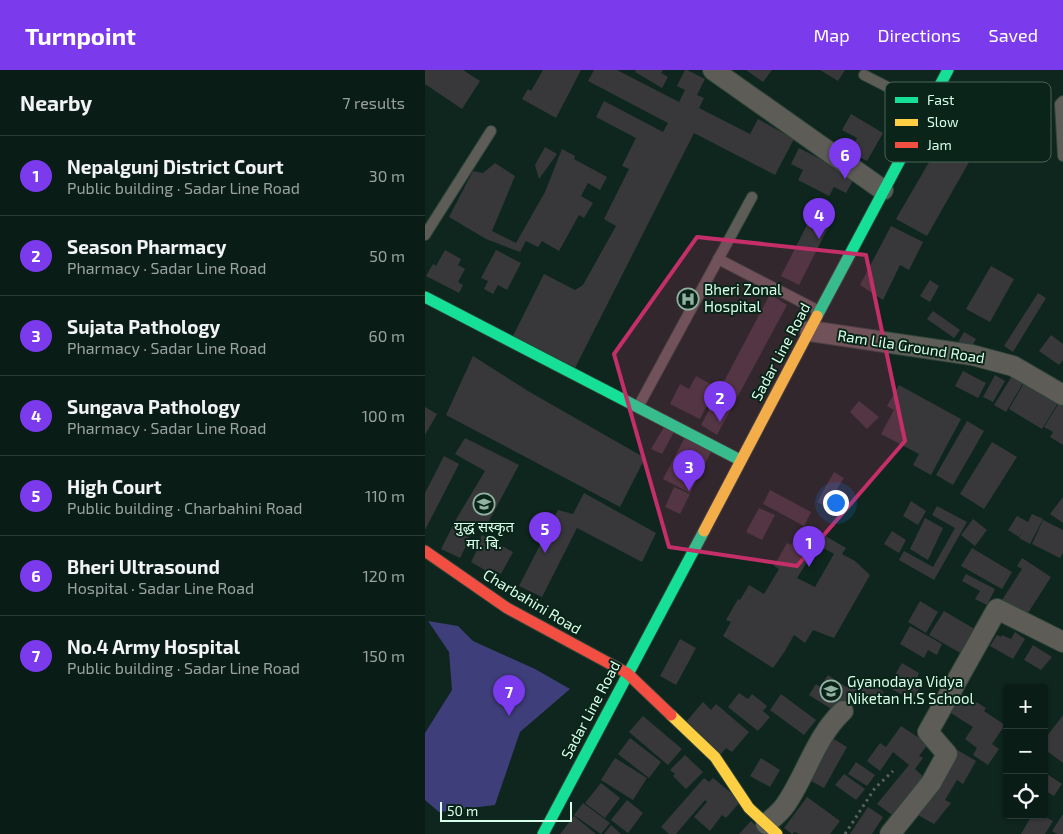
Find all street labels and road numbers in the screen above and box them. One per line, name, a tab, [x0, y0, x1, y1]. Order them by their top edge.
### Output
street label: Sadar Line Road	[747, 299, 814, 404]
street label: Ram Lila Ground Road	[836, 325, 986, 367]
street label: Charbahini Road	[480, 565, 585, 637]
street label: Sadar Line Road	[557, 657, 624, 762]

